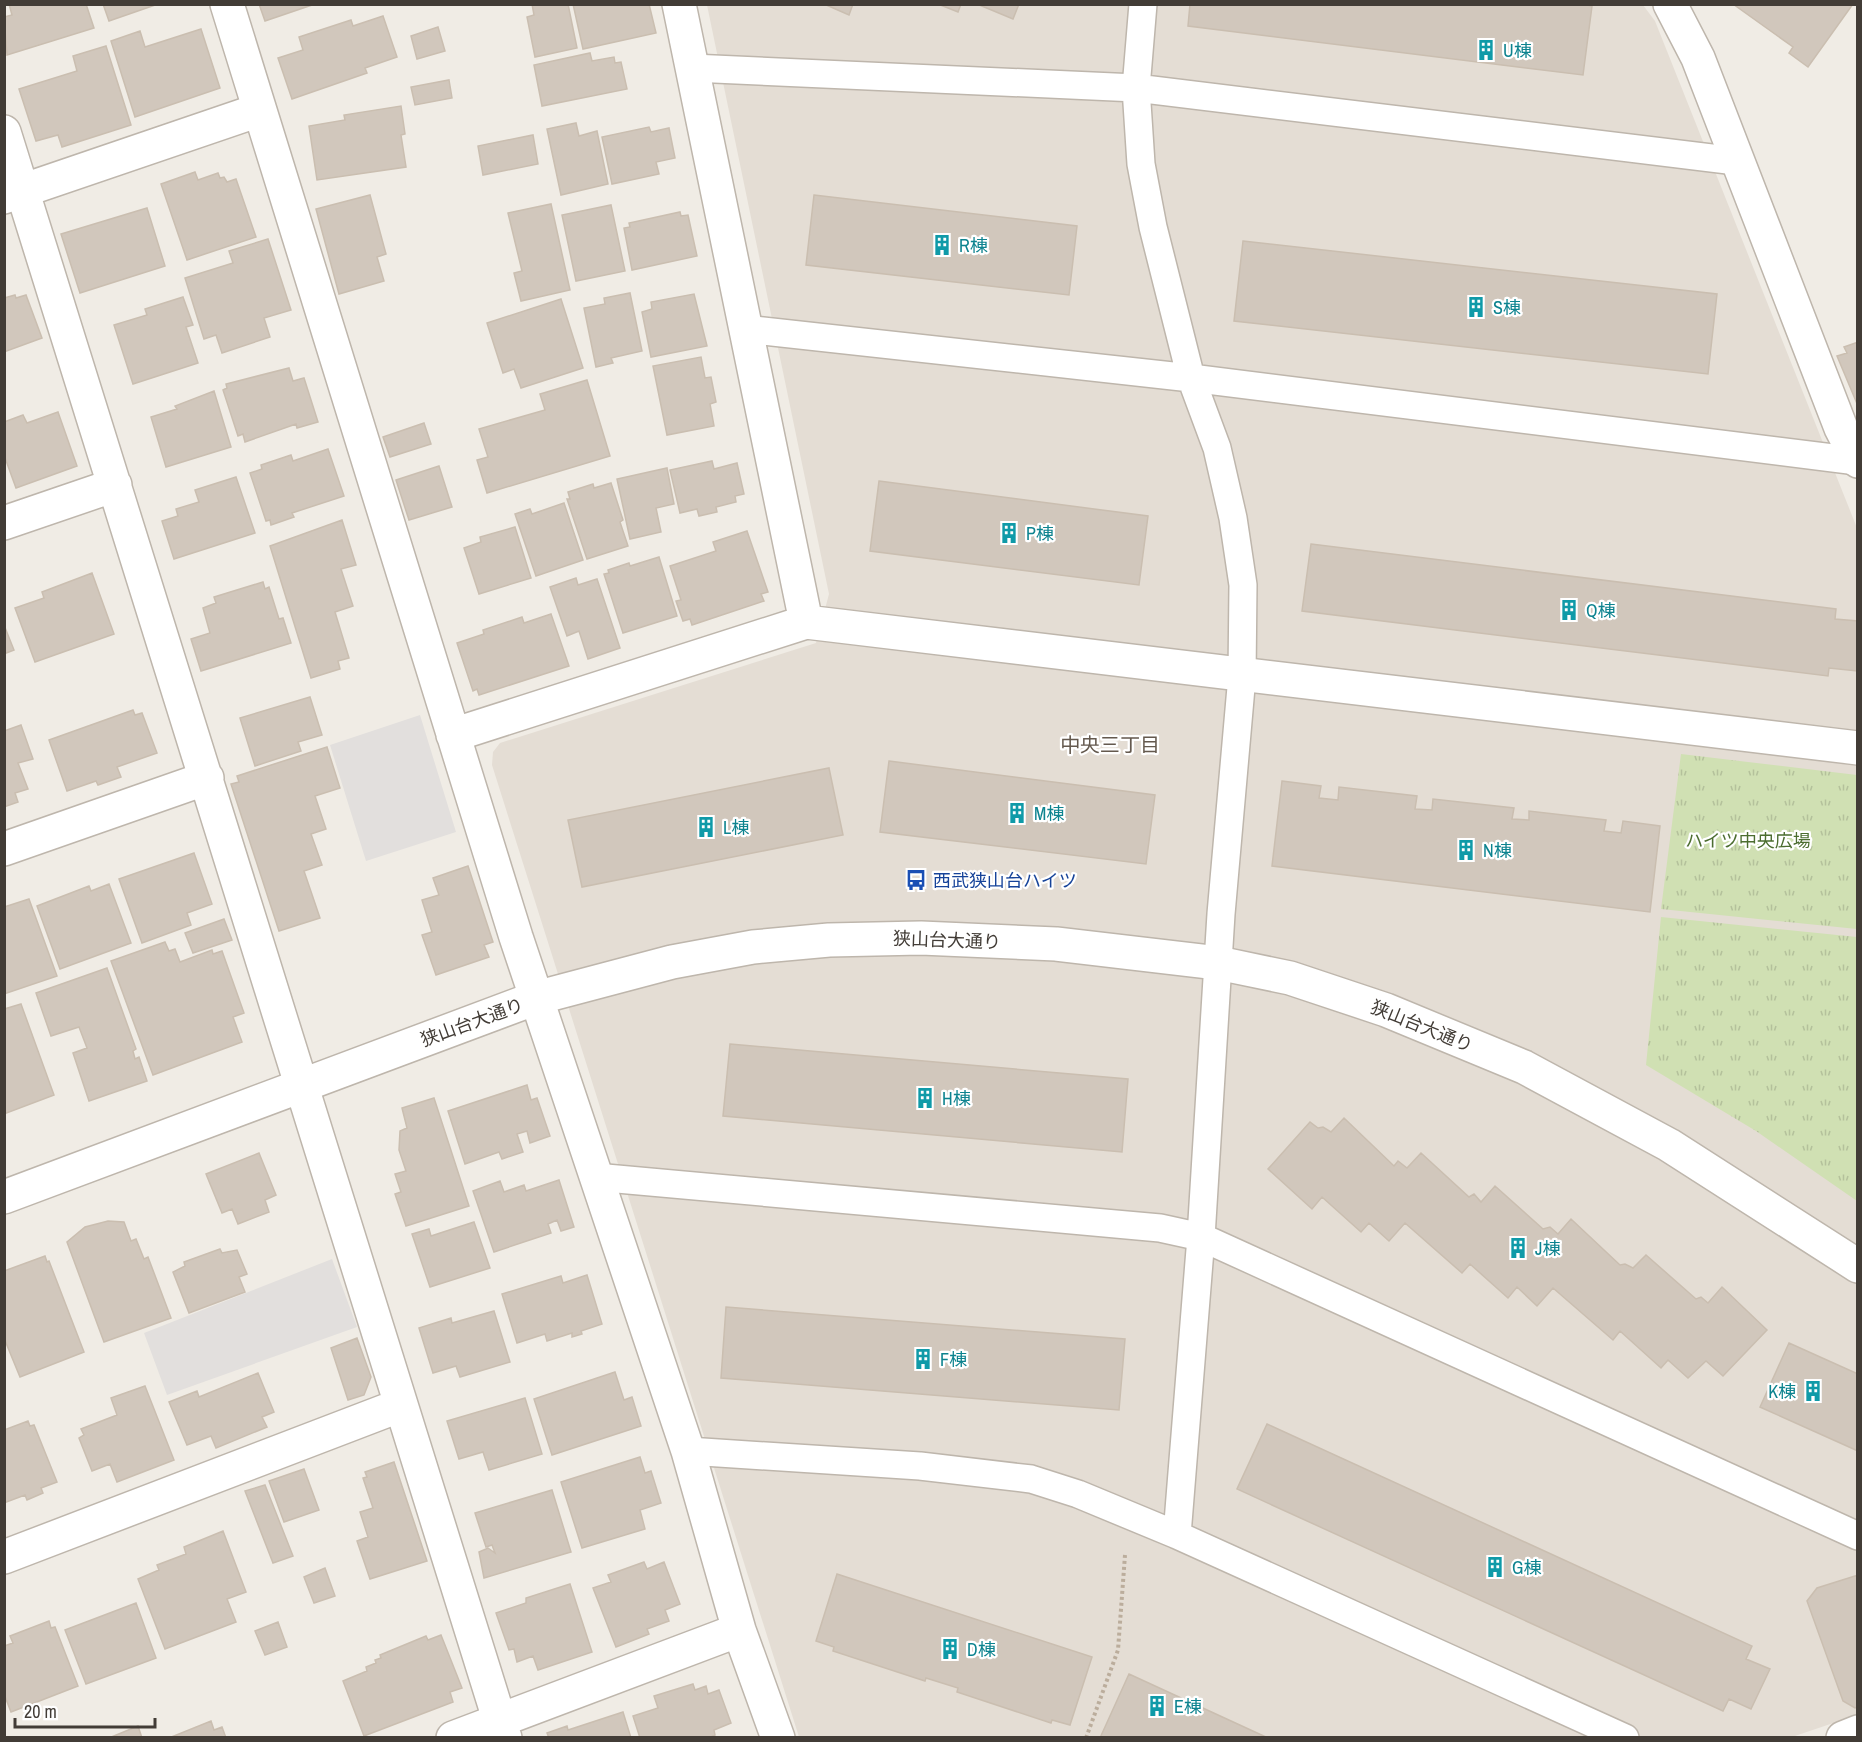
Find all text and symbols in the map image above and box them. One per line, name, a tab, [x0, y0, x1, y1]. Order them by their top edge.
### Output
building icon: U棟	[1474, 38, 1498, 62]
place label: U棟	[1503, 38, 1532, 63]
building icon: R棟	[930, 233, 954, 257]
place label: R棟	[959, 233, 988, 258]
building icon: S棟	[1464, 295, 1488, 319]
place label: S棟	[1493, 295, 1521, 320]
building icon: P棟	[997, 521, 1021, 545]
place label: P棟	[1026, 521, 1054, 546]
building icon: Q棟	[1557, 598, 1581, 622]
place label: Q棟	[1586, 598, 1615, 623]
district label: 中央三丁目	[1060, 731, 1160, 758]
building icon: M棟	[1005, 801, 1029, 825]
place label: M棟	[1034, 801, 1064, 826]
building icon: L棟	[694, 815, 718, 839]
place label: L棟	[723, 815, 749, 840]
park label: ハイツ中央広場	[1685, 828, 1811, 853]
building icon: N棟	[1454, 838, 1478, 862]
place label: N棟	[1483, 838, 1512, 863]
bus stop icon: 西武狭山台ハイツ	[904, 868, 928, 892]
place label: 西武狭山台ハイツ	[933, 868, 1077, 893]
street label: 狭山台大通り	[893, 926, 1001, 954]
street label: 狭山台大通り	[417, 992, 527, 1052]
street label: 狭山台大通り	[1367, 994, 1477, 1058]
building icon: H棟	[913, 1086, 937, 1110]
place label: H棟	[942, 1086, 971, 1111]
building icon: J棟	[1506, 1236, 1530, 1260]
place label: J棟	[1535, 1236, 1560, 1261]
building icon: F棟	[911, 1347, 935, 1371]
place label: F棟	[940, 1347, 967, 1372]
place label: K棟	[1768, 1379, 1796, 1404]
building icon: K棟	[1801, 1379, 1825, 1403]
building icon: G棟	[1483, 1555, 1507, 1579]
place label: G棟	[1512, 1555, 1541, 1580]
building icon: D棟	[938, 1637, 962, 1661]
place label: D棟	[967, 1637, 996, 1662]
scale bar	[15, 1691, 154, 1729]
building icon: E棟	[1145, 1694, 1169, 1718]
place label: E棟	[1174, 1694, 1202, 1719]
text: 20 m	[24, 1699, 57, 1724]

